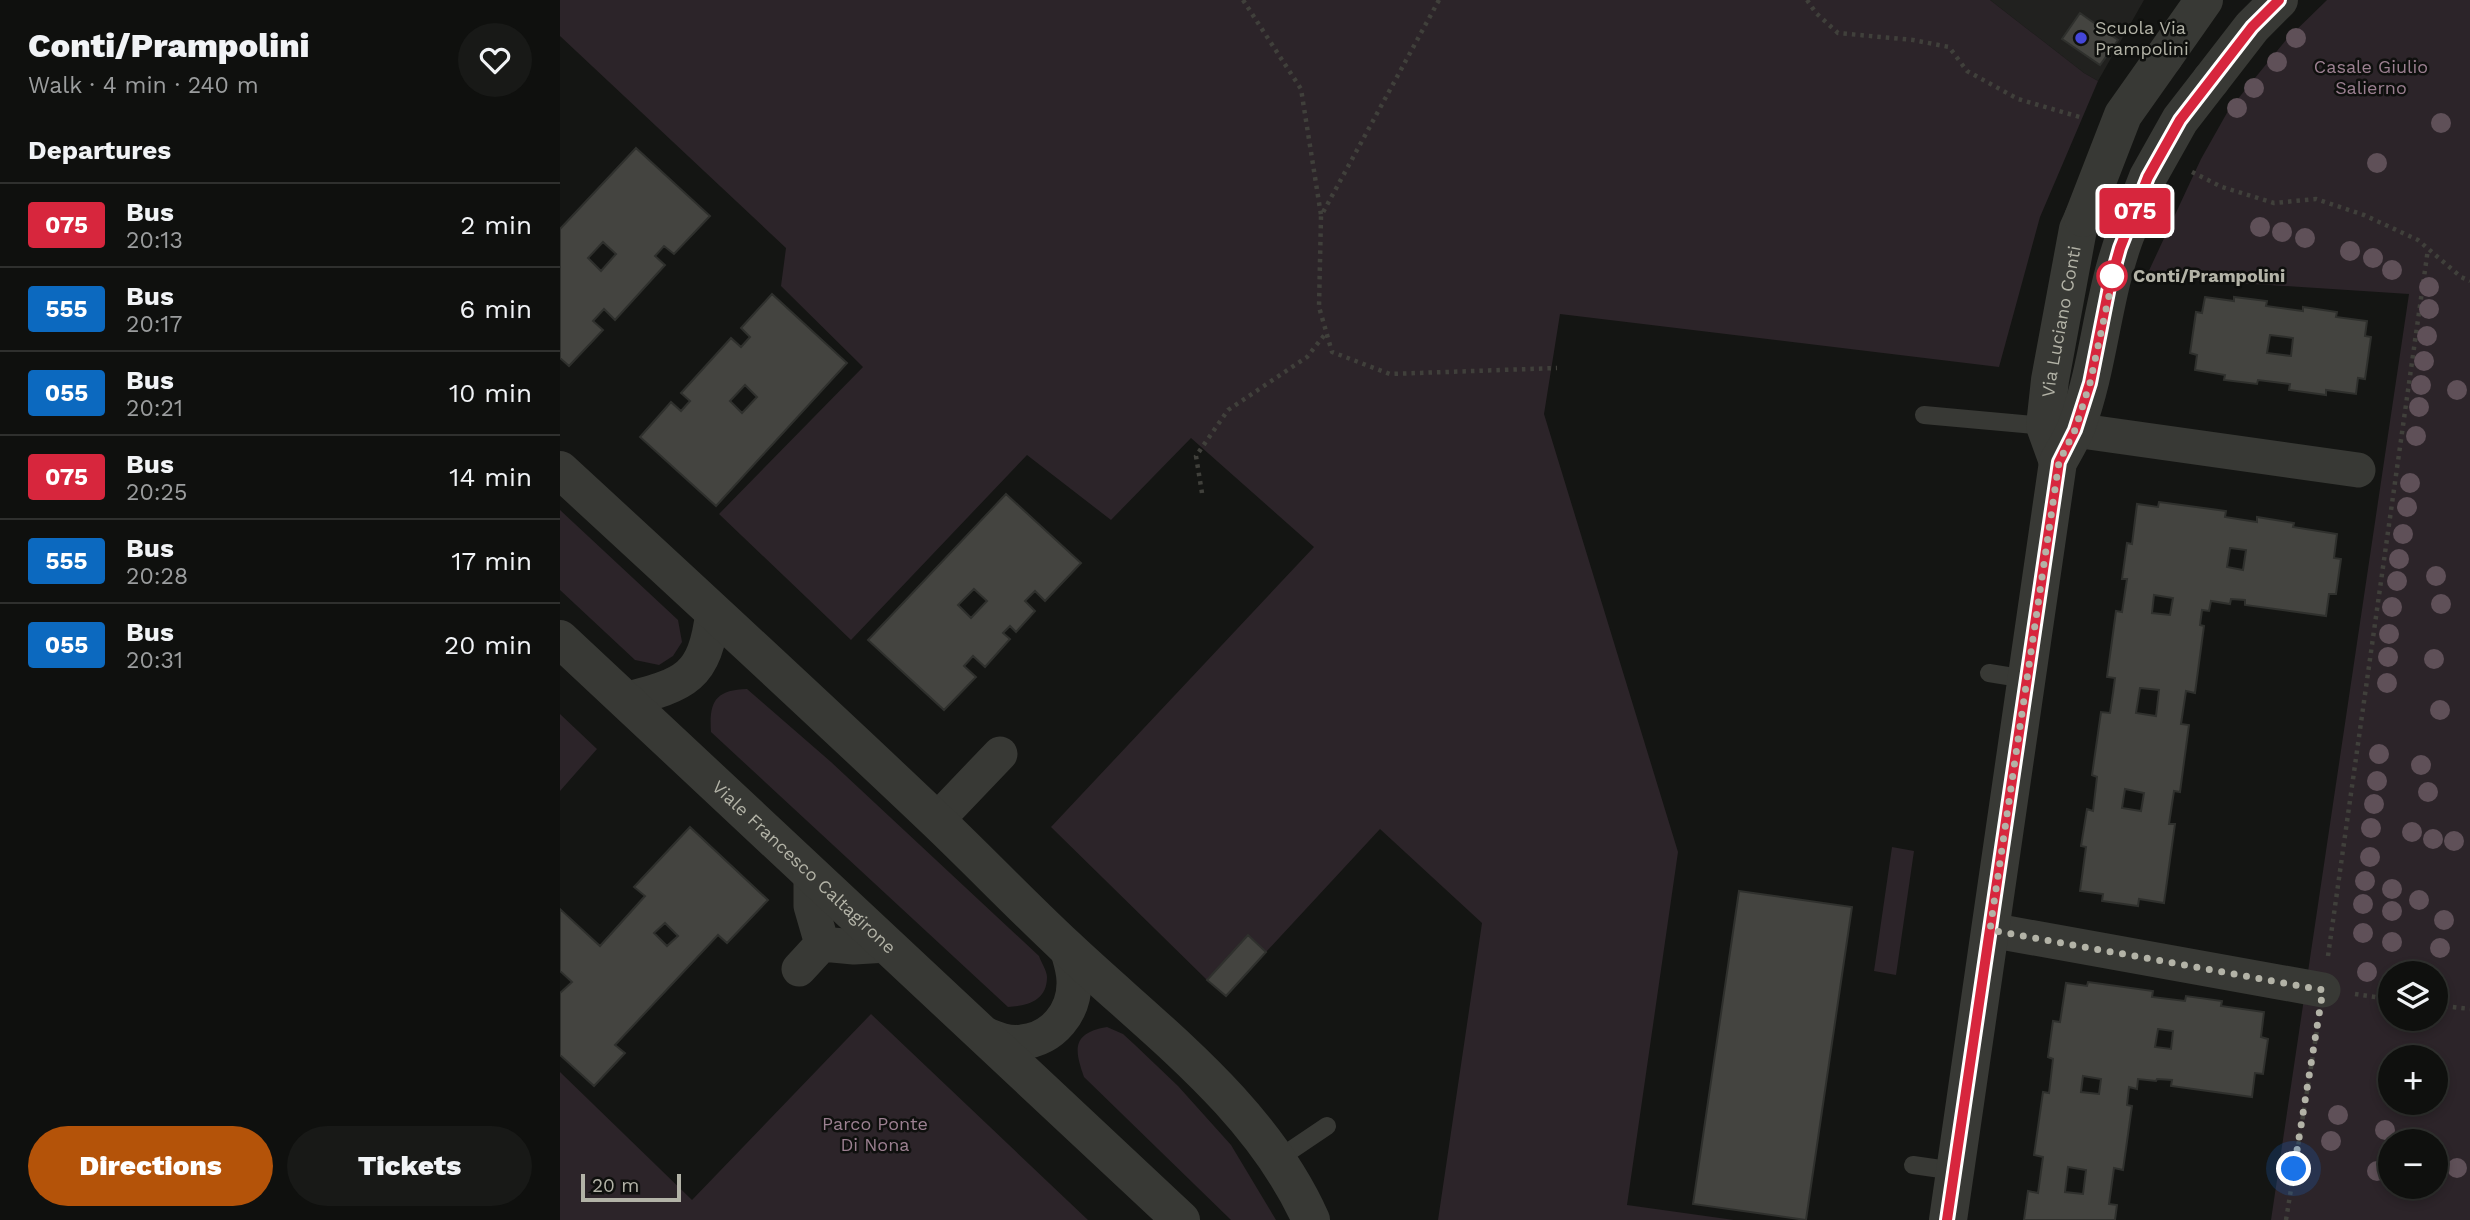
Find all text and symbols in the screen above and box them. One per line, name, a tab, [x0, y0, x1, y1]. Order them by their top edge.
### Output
place label: Scuola Via Prampolini	[2095, 17, 2189, 59]
button: heart	[458, 23, 532, 97]
text: Conti/Prampolini	[28, 26, 310, 65]
marker: Scuola Via Prampolini	[2073, 30, 2089, 46]
park label: Casale Giulio Salierno	[2314, 56, 2428, 98]
text: Walk · 4 min · 240 m	[28, 72, 259, 99]
text: Departures	[28, 135, 171, 165]
line badge: 075	[2095, 188, 2175, 234]
text: Bus	[126, 197, 174, 227]
text: 075	[2113, 197, 2157, 225]
text: 2 min	[460, 210, 532, 240]
text: 075	[45, 211, 88, 239]
text: 20:13	[126, 227, 183, 254]
street label: Via Luciano Conti	[2037, 244, 2085, 398]
marker: Conti/Prampolini	[2097, 261, 2127, 291]
place label: Conti/Prampolini	[2133, 265, 2285, 286]
text: Bus	[126, 281, 174, 311]
text: 6 min	[460, 294, 532, 324]
text: 555	[46, 295, 87, 323]
text: 20:17	[126, 311, 182, 338]
text: Bus	[126, 365, 174, 395]
text: 10 min	[449, 378, 532, 408]
text: 055	[45, 379, 88, 407]
text: 20:21	[126, 395, 183, 422]
text: Bus	[126, 449, 174, 479]
text: 14 min	[449, 462, 532, 492]
text: 075	[45, 463, 88, 491]
text: 20:25	[126, 479, 187, 506]
text: Bus	[126, 533, 174, 563]
text: 17 min	[451, 546, 532, 576]
text: 555	[46, 547, 87, 575]
text: 20:28	[126, 563, 188, 590]
text: Bus	[126, 617, 174, 647]
text: 20 min	[444, 630, 532, 660]
text: 055	[45, 631, 88, 659]
text: 20:31	[126, 647, 183, 674]
street label: Viale Francesco Caltagirone	[708, 776, 900, 958]
map controls	[2378, 961, 2448, 1199]
button: layers	[2378, 961, 2448, 1031]
button: +	[2378, 1045, 2448, 1115]
park label: Parco Ponte Di Nona	[822, 1113, 928, 1155]
button: Directions	[28, 1126, 273, 1206]
button: Tickets	[287, 1126, 532, 1206]
button: −	[2378, 1129, 2448, 1199]
your location	[2276, 1151, 2311, 1186]
scale bar	[581, 1171, 681, 1203]
text: 20 m	[592, 1174, 639, 1197]

